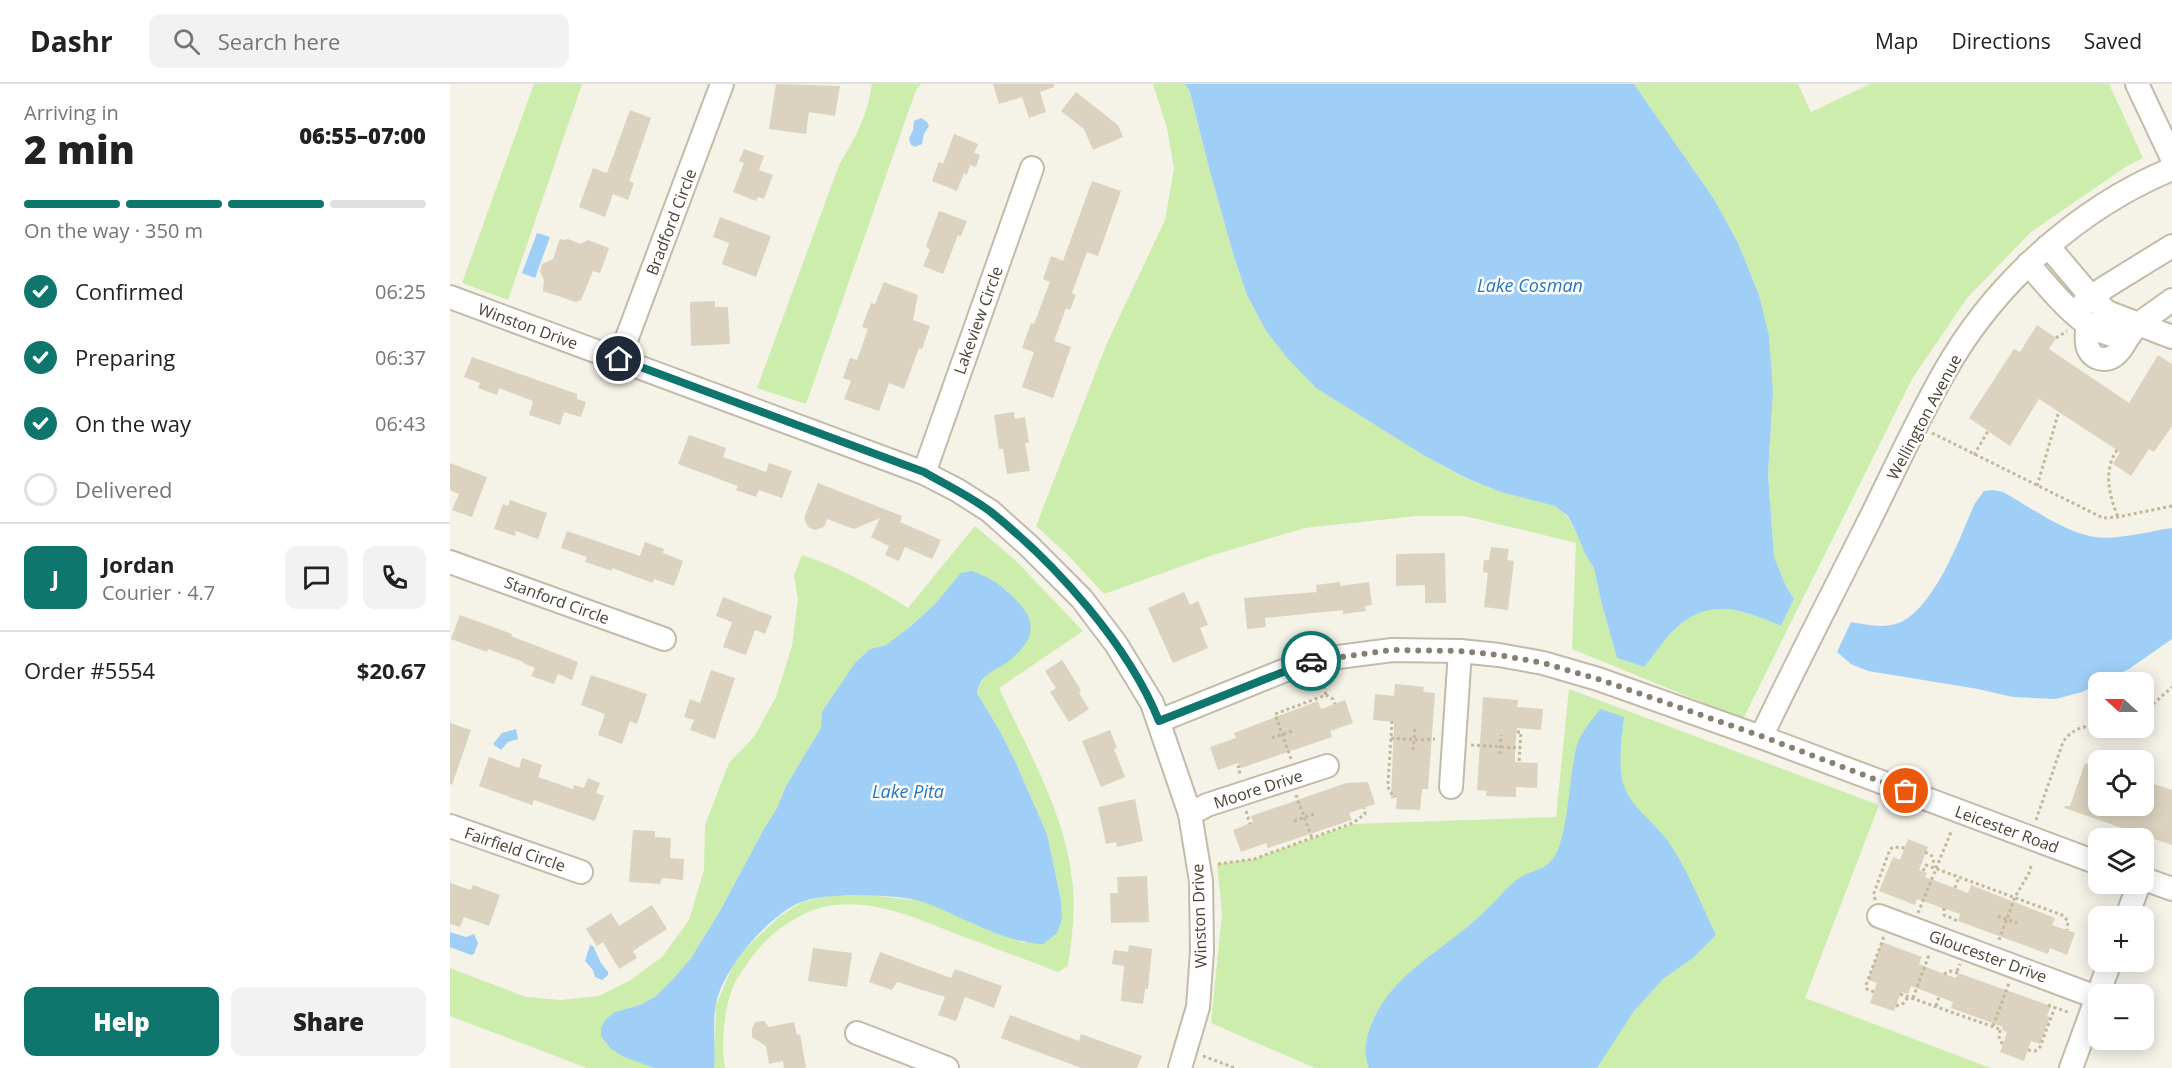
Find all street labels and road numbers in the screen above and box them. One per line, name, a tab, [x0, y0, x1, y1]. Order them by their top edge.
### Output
street label: Bradford Circle	[641, 166, 701, 278]
street label: Lakeview Circle	[948, 263, 1008, 377]
street label: Winston Drive	[475, 298, 581, 354]
street label: Wellington Avenue	[1882, 350, 1966, 484]
street label: Stanford Circle	[502, 571, 612, 629]
street label: Moore Drive	[1211, 764, 1305, 814]
street label: Leicester Road	[1952, 800, 2062, 858]
street label: Fairfield Circle	[462, 821, 568, 877]
street label: Winston Drive	[1186, 863, 1212, 969]
street label: Gloucester Drive	[1926, 924, 2050, 988]

